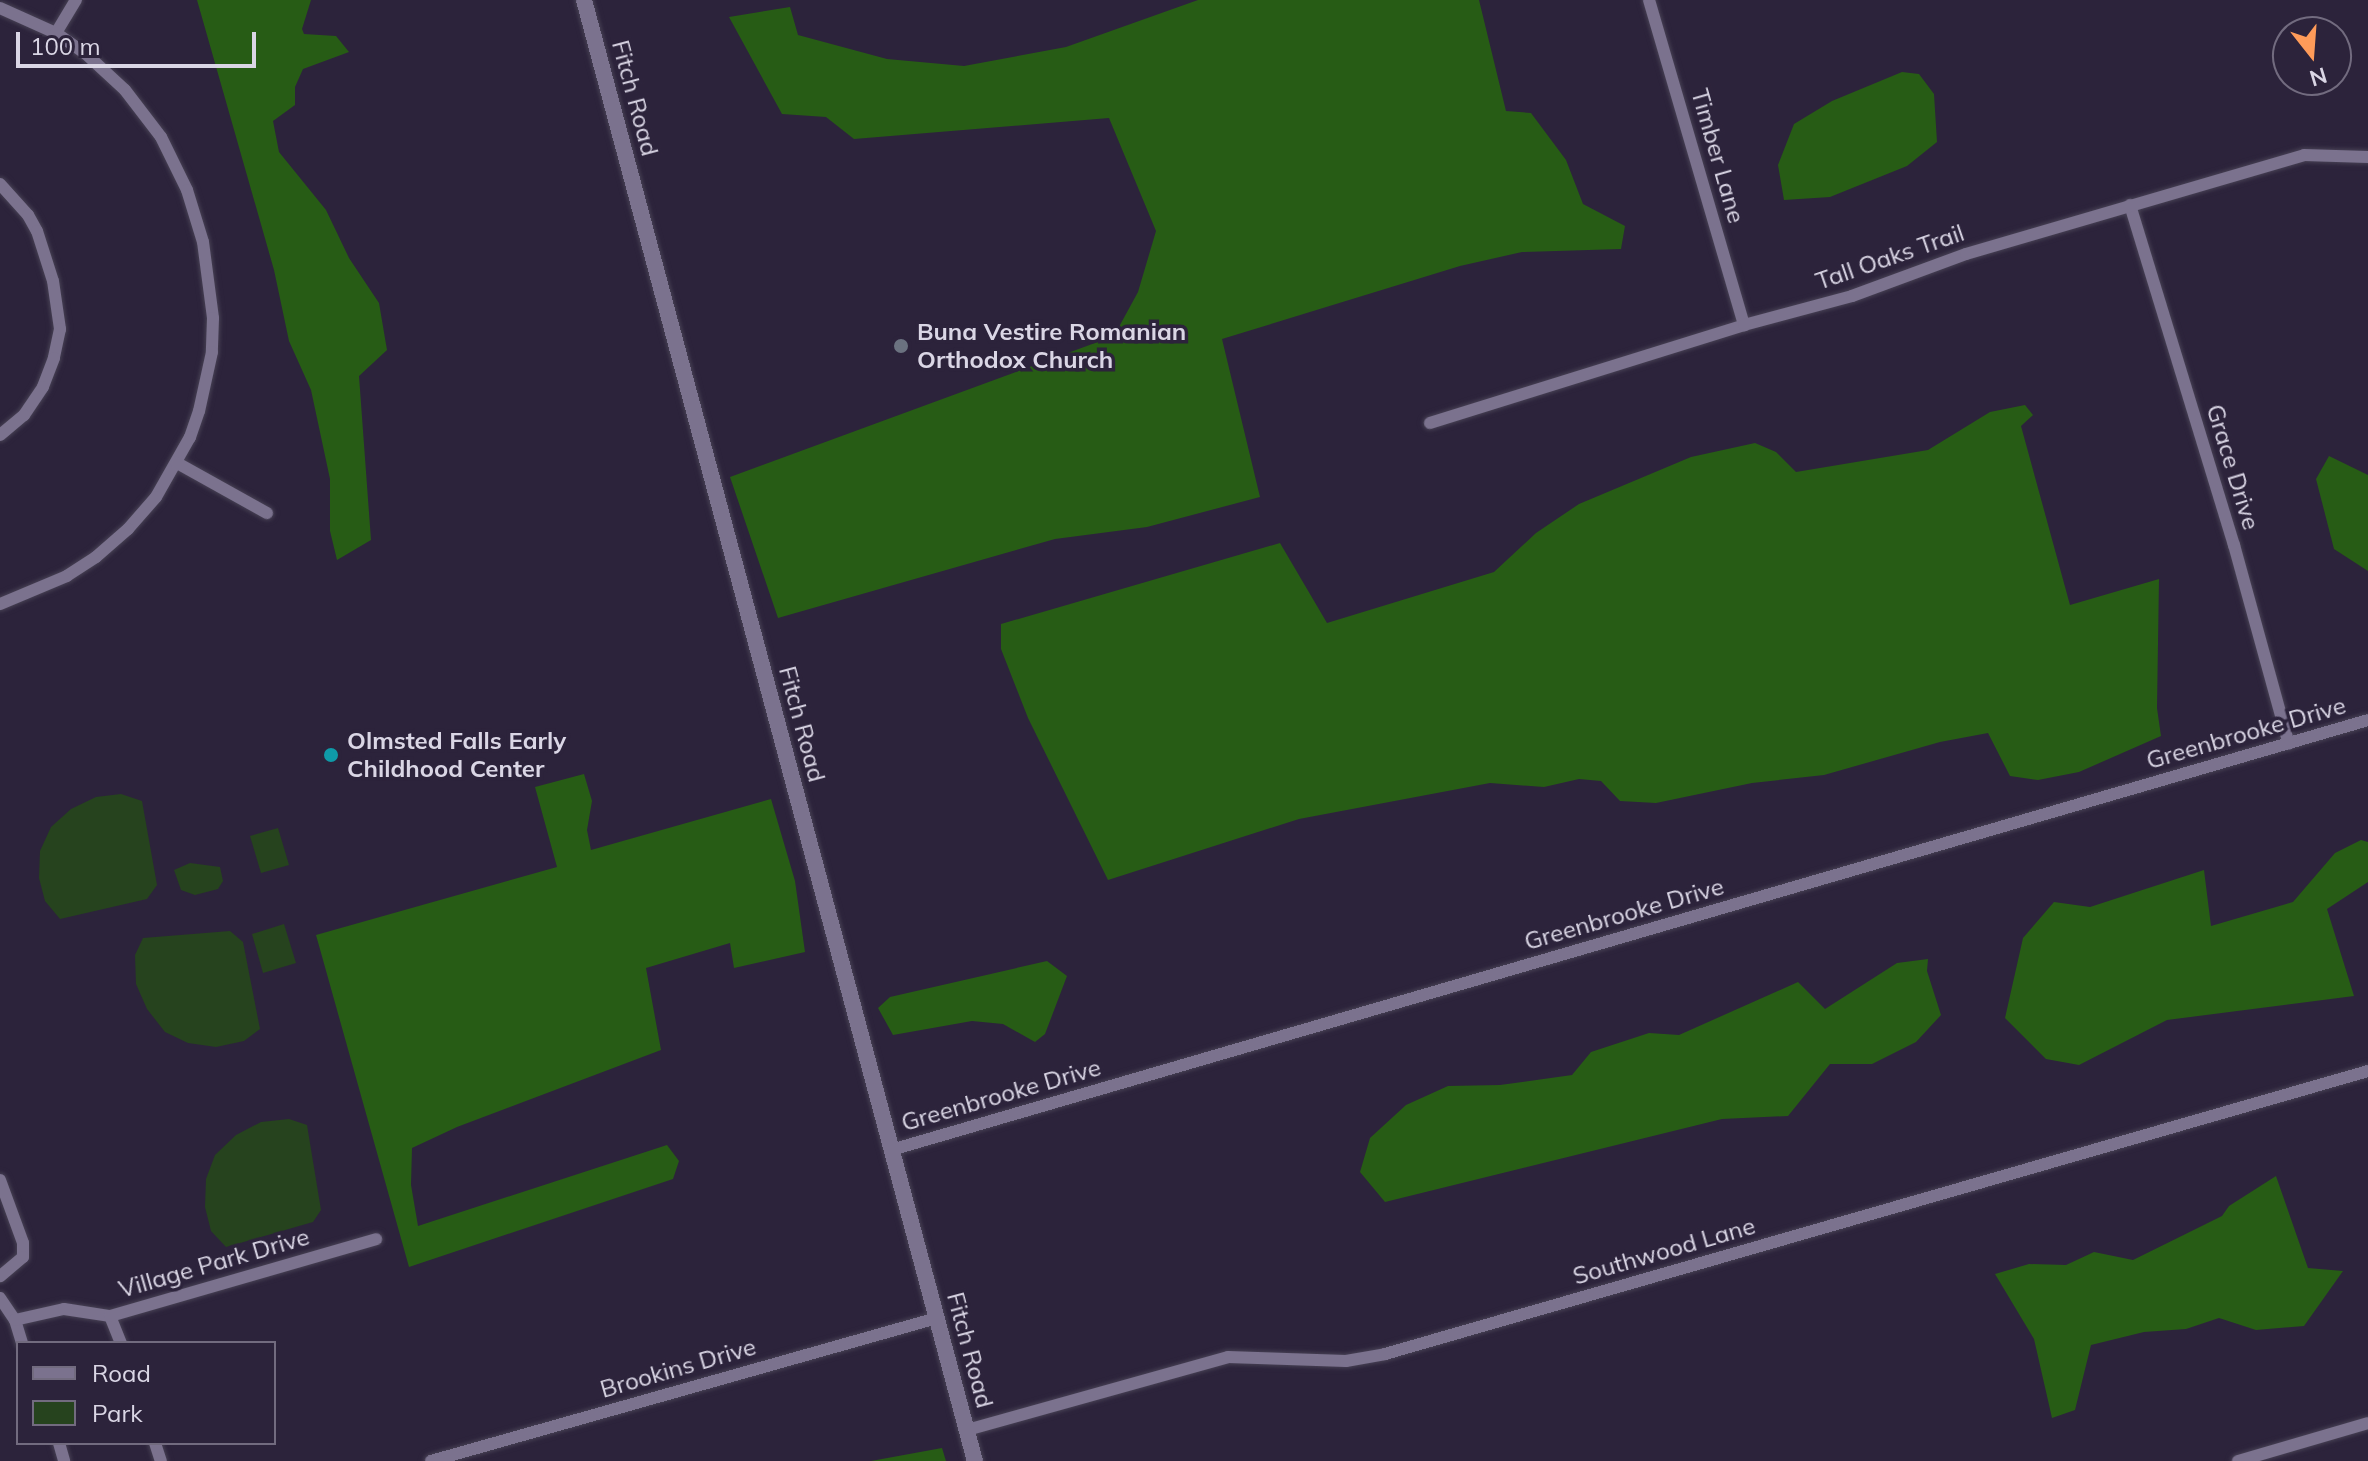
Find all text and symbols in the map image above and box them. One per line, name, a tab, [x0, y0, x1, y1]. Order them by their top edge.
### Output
scale bar	[20, 16, 260, 66]
north arrow	[2272, 16, 2352, 96]
text: 100 m	[30, 31, 101, 61]
street label: Fitch Road	[606, 37, 664, 159]
text: N	[2306, 61, 2330, 93]
street label: Timber Lane	[1685, 86, 1751, 226]
street label: Tall Oaks Trail	[1812, 218, 1968, 296]
place label: Buna Vestire Romanian Orthodox Church	[917, 318, 1186, 374]
marker: Buna Vestire Romanian Orthodox Church	[892, 337, 910, 355]
street label: Grace Drive	[2200, 401, 2266, 533]
street label: Fitch Road	[773, 663, 831, 785]
street label: Greenbrooke Drive	[2143, 691, 2349, 775]
place label: Olmsted Falls Early Childhood Center	[347, 727, 566, 783]
marker: Olmsted Falls Early Childhood Center	[322, 746, 340, 764]
street label: Greenbrooke Drive	[1521, 872, 1727, 956]
street label: Greenbrooke Drive	[898, 1053, 1104, 1137]
street label: Southwood Lane	[1570, 1211, 1758, 1291]
street label: Village Park Drive	[115, 1222, 313, 1304]
street label: Fitch Road	[941, 1289, 999, 1411]
street label: Brookins Drive	[597, 1332, 759, 1404]
legend	[16, 1341, 276, 1445]
text: Road	[92, 1358, 151, 1388]
text: Park	[92, 1398, 143, 1428]

